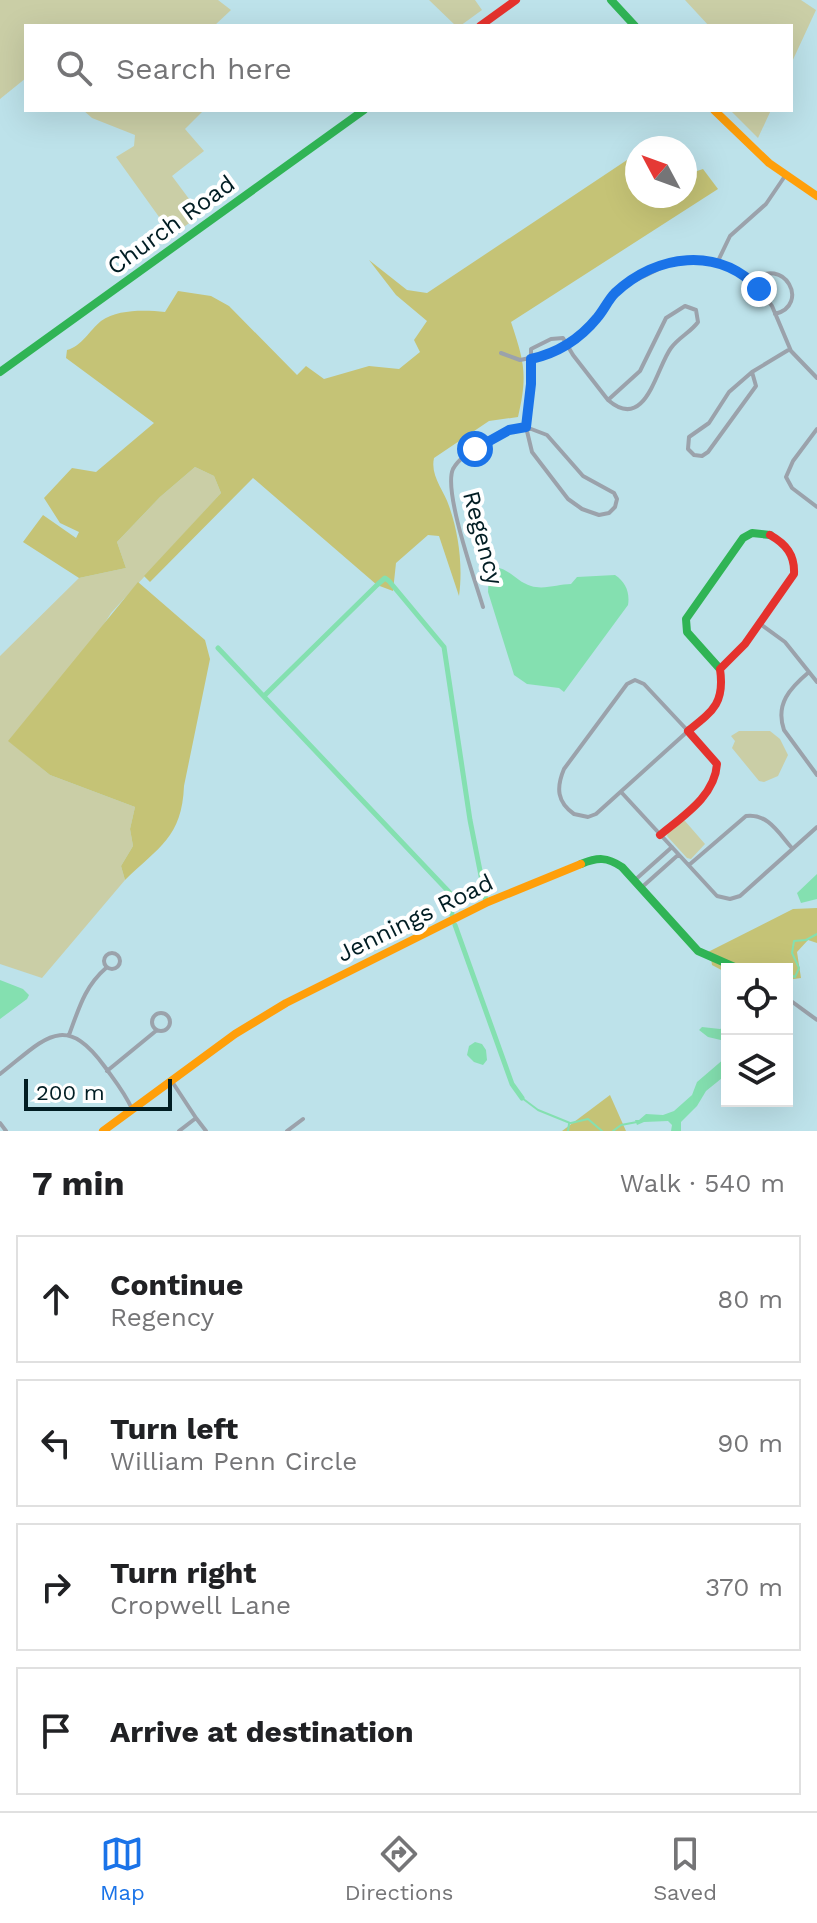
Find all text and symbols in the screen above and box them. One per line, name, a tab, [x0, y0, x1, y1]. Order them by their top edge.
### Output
search box	[24, 24, 793, 112]
icon: search	[52, 46, 96, 90]
text: Search here	[116, 51, 292, 86]
north arrow	[625, 136, 697, 208]
street label: Church Road	[102, 169, 240, 281]
route end	[741, 271, 777, 307]
route start	[457, 431, 493, 467]
street label: Regency	[457, 488, 509, 589]
street label: Jennings Road	[332, 868, 498, 968]
map controls	[721, 963, 793, 1107]
button: locate	[721, 963, 793, 1035]
button: layers	[721, 1035, 793, 1107]
scale bar	[24, 1075, 172, 1111]
text: 200 m	[36, 1080, 105, 1105]
text: 7 min	[32, 1163, 125, 1203]
text: Walk · 540 m	[620, 1168, 785, 1198]
text: Continue	[110, 1267, 243, 1302]
icon: ahead	[34, 1277, 78, 1321]
text: 80 m	[717, 1284, 783, 1314]
text: Regency	[110, 1302, 214, 1332]
text: Turn left	[110, 1411, 238, 1446]
icon: left	[34, 1421, 78, 1465]
text: 90 m	[717, 1428, 783, 1458]
text: William Penn Circle	[110, 1446, 357, 1476]
text: Turn right	[110, 1555, 256, 1590]
icon: right	[34, 1565, 78, 1609]
text: 370 m	[705, 1572, 783, 1602]
text: Cropwell Lane	[110, 1590, 291, 1620]
icon: arrive	[34, 1709, 78, 1753]
text: Arrive at destination	[110, 1714, 414, 1749]
tab: Map	[100, 1832, 145, 1905]
tab: Directions	[345, 1832, 453, 1905]
tab: Saved	[653, 1832, 717, 1905]

